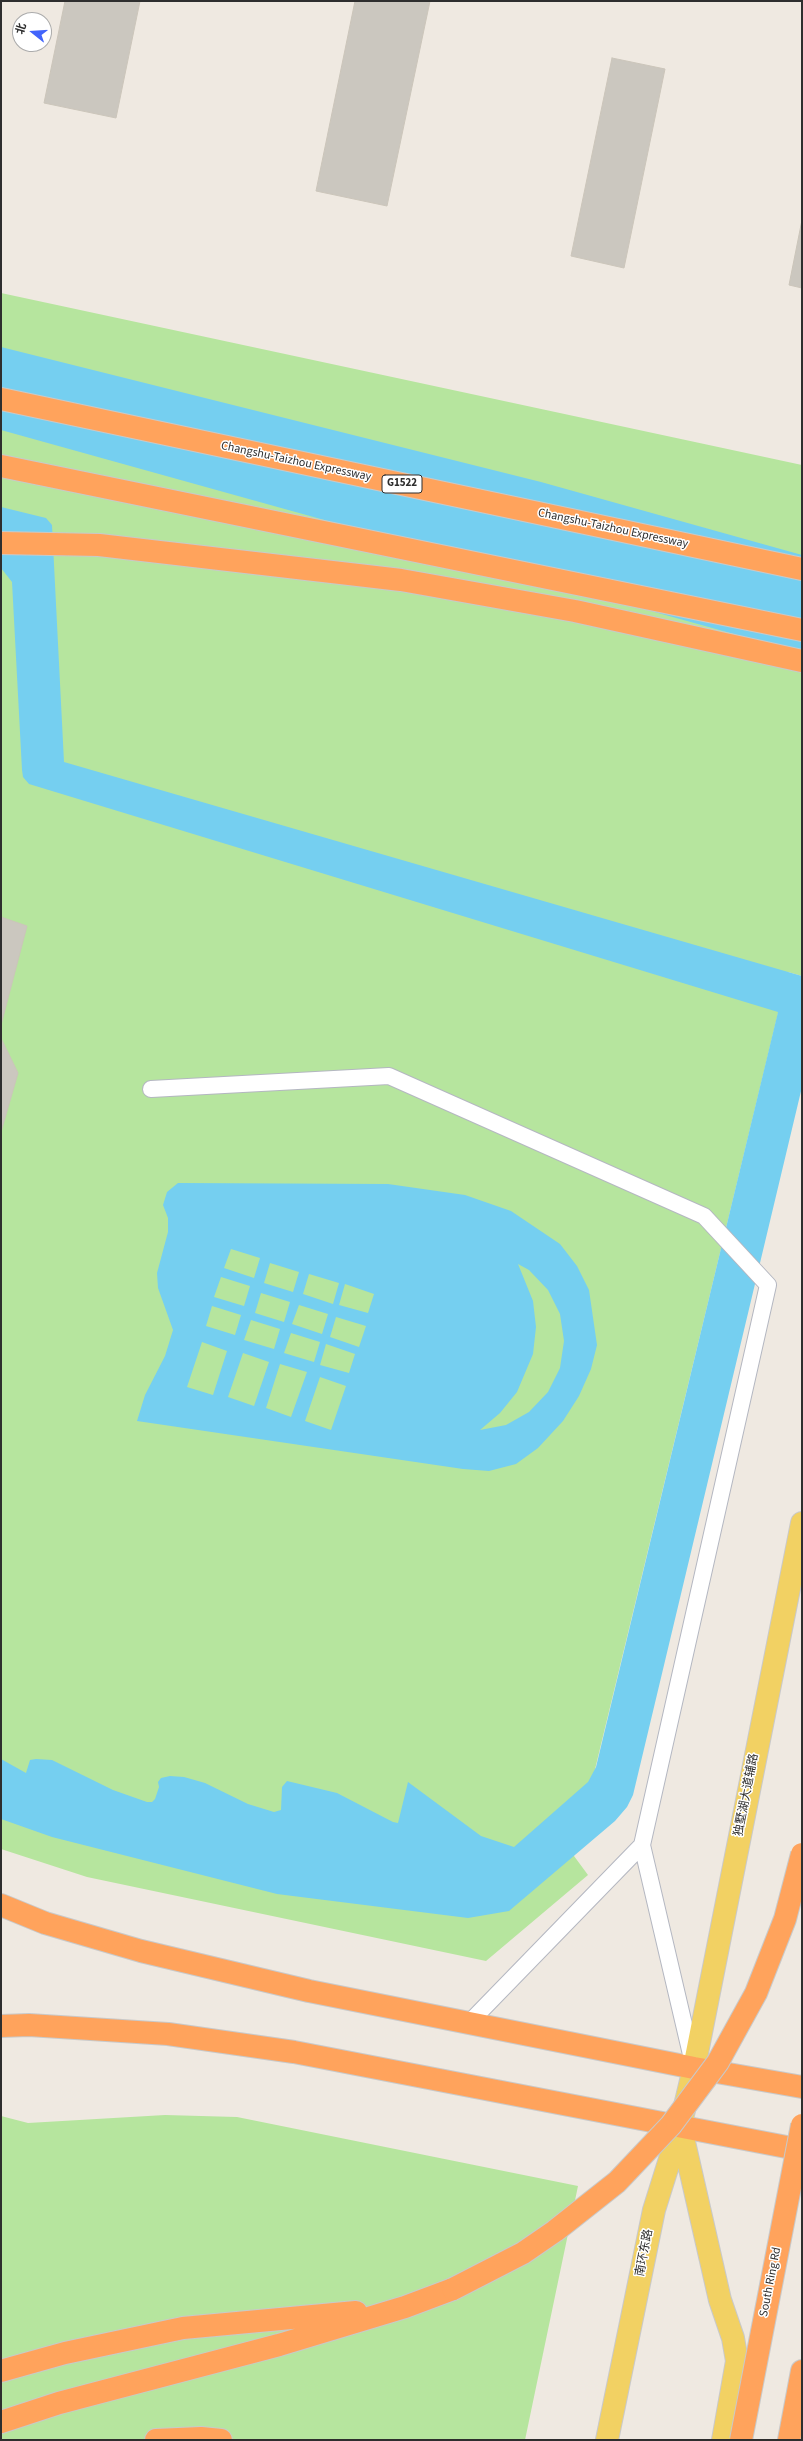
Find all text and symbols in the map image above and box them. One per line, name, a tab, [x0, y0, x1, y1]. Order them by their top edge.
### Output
north arrow	[12, 12, 52, 52]
text: 北	[12, 21, 30, 36]
street label: Changshu-Taizhou Expressway	[220, 439, 372, 485]
road number: G1522	[382, 475, 422, 493]
street label: Changshu-Taizhou Expressway	[537, 506, 689, 552]
street label: 独墅湖大道辅路	[732, 1752, 762, 1838]
street label: 南环东路	[633, 2228, 657, 2278]
street label: South Ring Rd	[757, 2246, 785, 2318]

